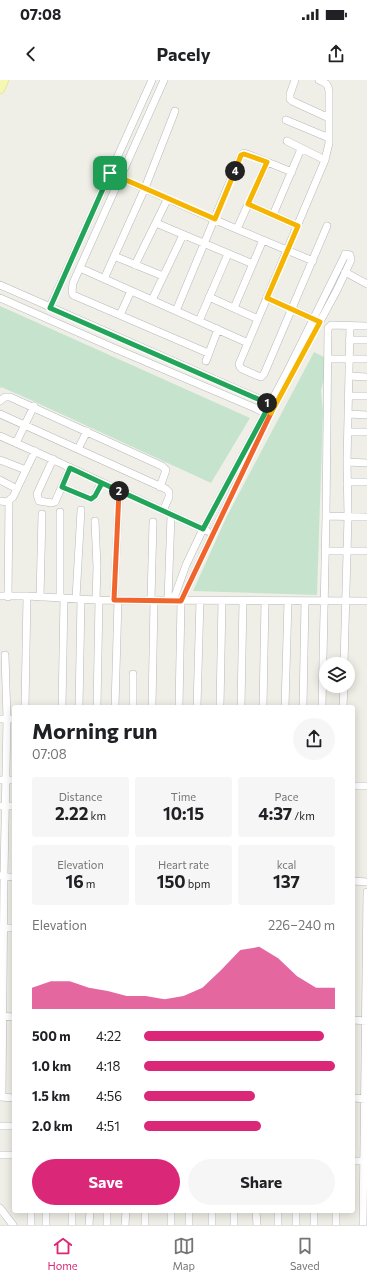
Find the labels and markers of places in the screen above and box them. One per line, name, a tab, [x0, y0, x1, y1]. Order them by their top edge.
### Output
pin	[93, 156, 127, 190]
pin: 4	[225, 161, 245, 181]
pin: 1	[257, 393, 277, 413]
pin: 2	[109, 481, 129, 501]

